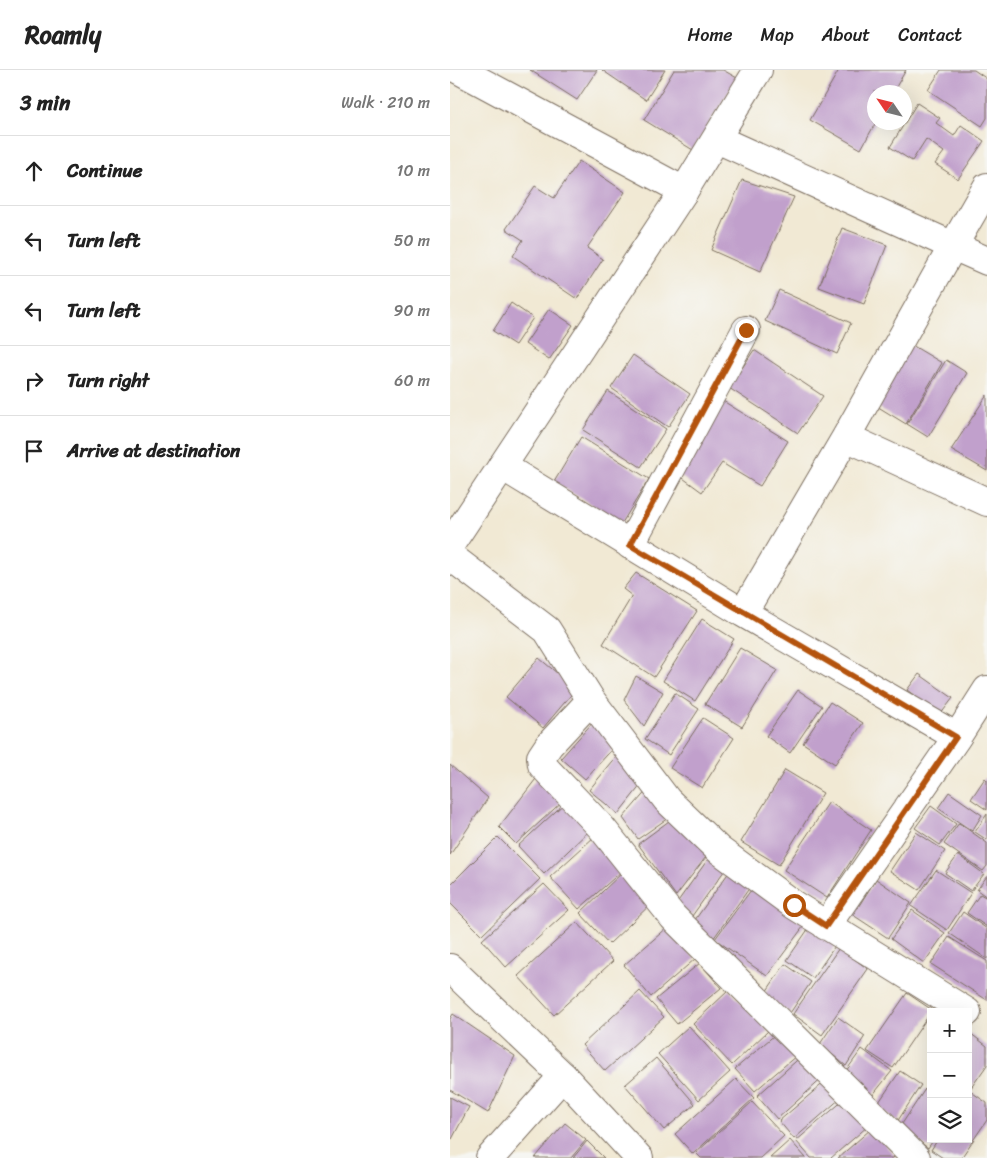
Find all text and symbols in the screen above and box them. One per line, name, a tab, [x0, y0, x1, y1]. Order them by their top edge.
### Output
text: Roamly	[25, 14, 101, 56]
text: Home	[688, 19, 733, 51]
text: Map	[761, 19, 794, 51]
text: About	[822, 19, 870, 51]
text: Contact	[898, 19, 962, 51]
text: 3 min	[20, 84, 70, 122]
north arrow	[867, 85, 912, 130]
text: Walk · 210 m	[341, 88, 430, 117]
text: Continue	[67, 154, 143, 187]
text: 10 m	[397, 156, 430, 185]
icon: ahead	[20, 157, 48, 185]
text: Turn left	[67, 224, 140, 257]
text: 50 m	[394, 226, 430, 255]
icon: left	[20, 227, 48, 255]
text: Turn left	[67, 294, 140, 327]
text: 90 m	[394, 296, 430, 325]
icon: left	[20, 297, 48, 325]
route end	[735, 319, 758, 342]
text: Turn right	[67, 364, 149, 397]
text: 60 m	[394, 366, 430, 395]
icon: right	[20, 367, 48, 395]
text: Arrive at destination	[67, 434, 240, 467]
icon: arrive	[20, 437, 48, 465]
route start	[783, 894, 806, 917]
map controls	[927, 1008, 972, 1143]
button: +	[927, 1008, 972, 1053]
button: −	[927, 1053, 972, 1098]
button: layers	[927, 1098, 972, 1143]

